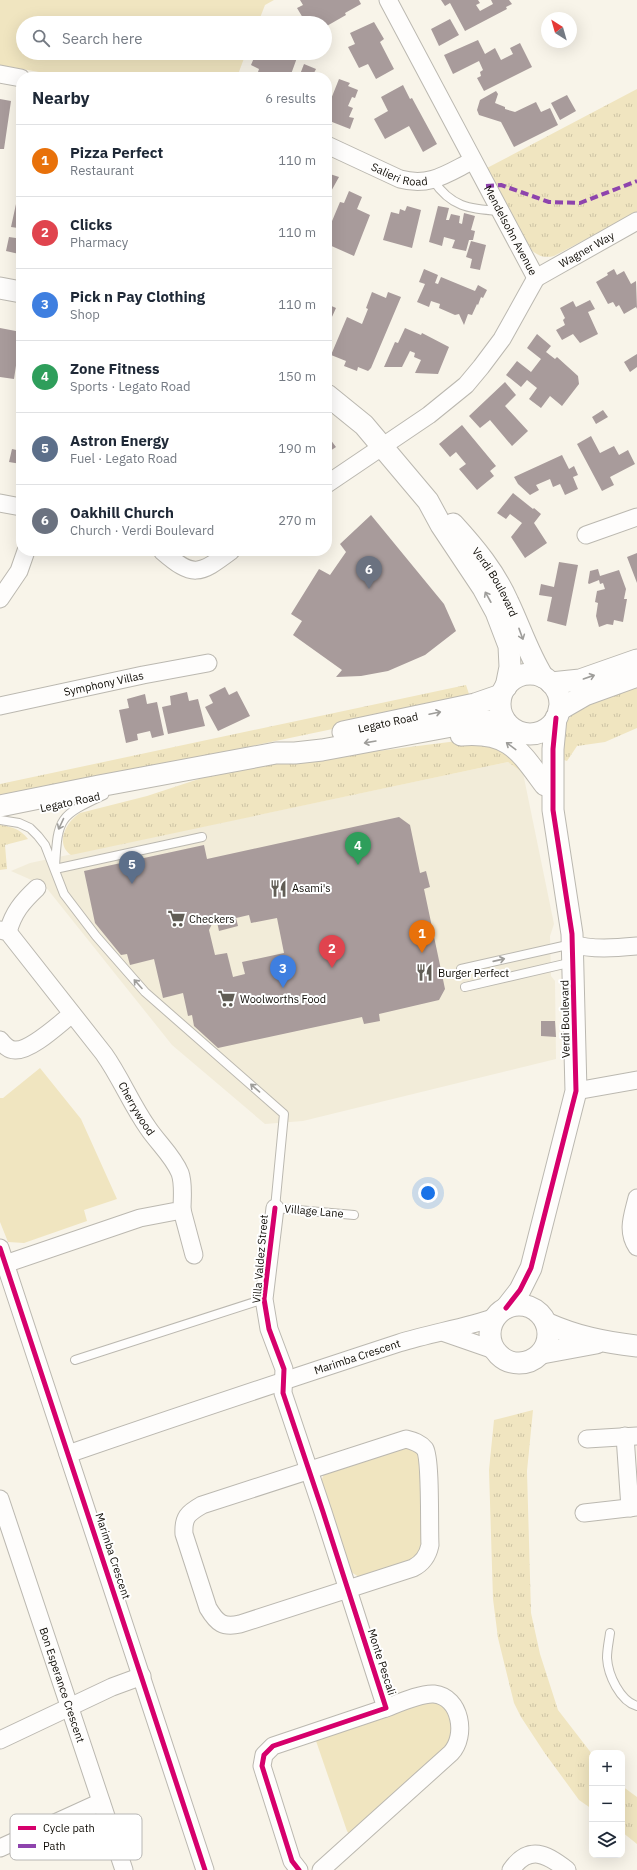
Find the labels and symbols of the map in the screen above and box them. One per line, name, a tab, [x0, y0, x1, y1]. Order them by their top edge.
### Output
north arrow	[541, 12, 577, 48]
street label: Salieri Road	[369, 160, 429, 188]
street label: Mendelsohn Avenue	[481, 183, 540, 278]
street label: Wagner Way	[556, 228, 617, 271]
street label: Verdi Boulevard	[469, 544, 521, 619]
pin: 6	[356, 556, 382, 589]
one-way arrow	[483, 591, 491, 603]
one-way arrow	[518, 627, 525, 640]
street label: Symphony Villas	[62, 668, 145, 699]
one-way arrow	[583, 673, 596, 680]
one-way arrow	[428, 708, 441, 716]
street label: Legato Road	[357, 709, 419, 736]
one-way arrow	[364, 738, 377, 746]
one-way arrow	[505, 741, 516, 750]
street label: Legato Road	[39, 789, 101, 815]
one-way arrow	[57, 818, 64, 830]
pin: 4	[345, 832, 371, 865]
pin: 5	[119, 851, 145, 884]
restaurant icon: Asami's	[269, 878, 289, 898]
place label: Asami's	[292, 881, 331, 895]
supermarket icon: Checkers	[166, 909, 186, 929]
place label: Checkers	[189, 912, 235, 926]
pin: 1	[409, 920, 435, 953]
pin: 2	[319, 935, 345, 968]
pin: 3	[270, 955, 296, 988]
one-way arrow	[493, 956, 506, 964]
restaurant icon: Burger Perfect	[415, 963, 435, 983]
place label: Burger Perfect	[438, 966, 509, 980]
one-way arrow	[133, 979, 143, 989]
street label: Verdi Boulevard	[557, 980, 573, 1058]
supermarket icon: Woolworths Food	[217, 989, 237, 1009]
place label: Woolworths Food	[240, 992, 326, 1006]
street label: Cherrywood	[115, 1079, 158, 1138]
one-way arrow	[249, 1084, 260, 1093]
your location	[418, 1183, 438, 1203]
street label: Village Lane	[284, 1201, 344, 1221]
street label: Villa Valdez Street	[249, 1214, 271, 1304]
street label: Marimba Crescent	[312, 1336, 402, 1377]
street label: Marimba Crescent	[92, 1511, 134, 1601]
street label: Bon Esperance Crescent	[36, 1626, 88, 1744]
street label: Monte Pescali	[365, 1627, 399, 1697]
legend	[10, 1814, 142, 1860]
text: Cycle path	[43, 1821, 95, 1835]
text: Path	[43, 1839, 66, 1853]

